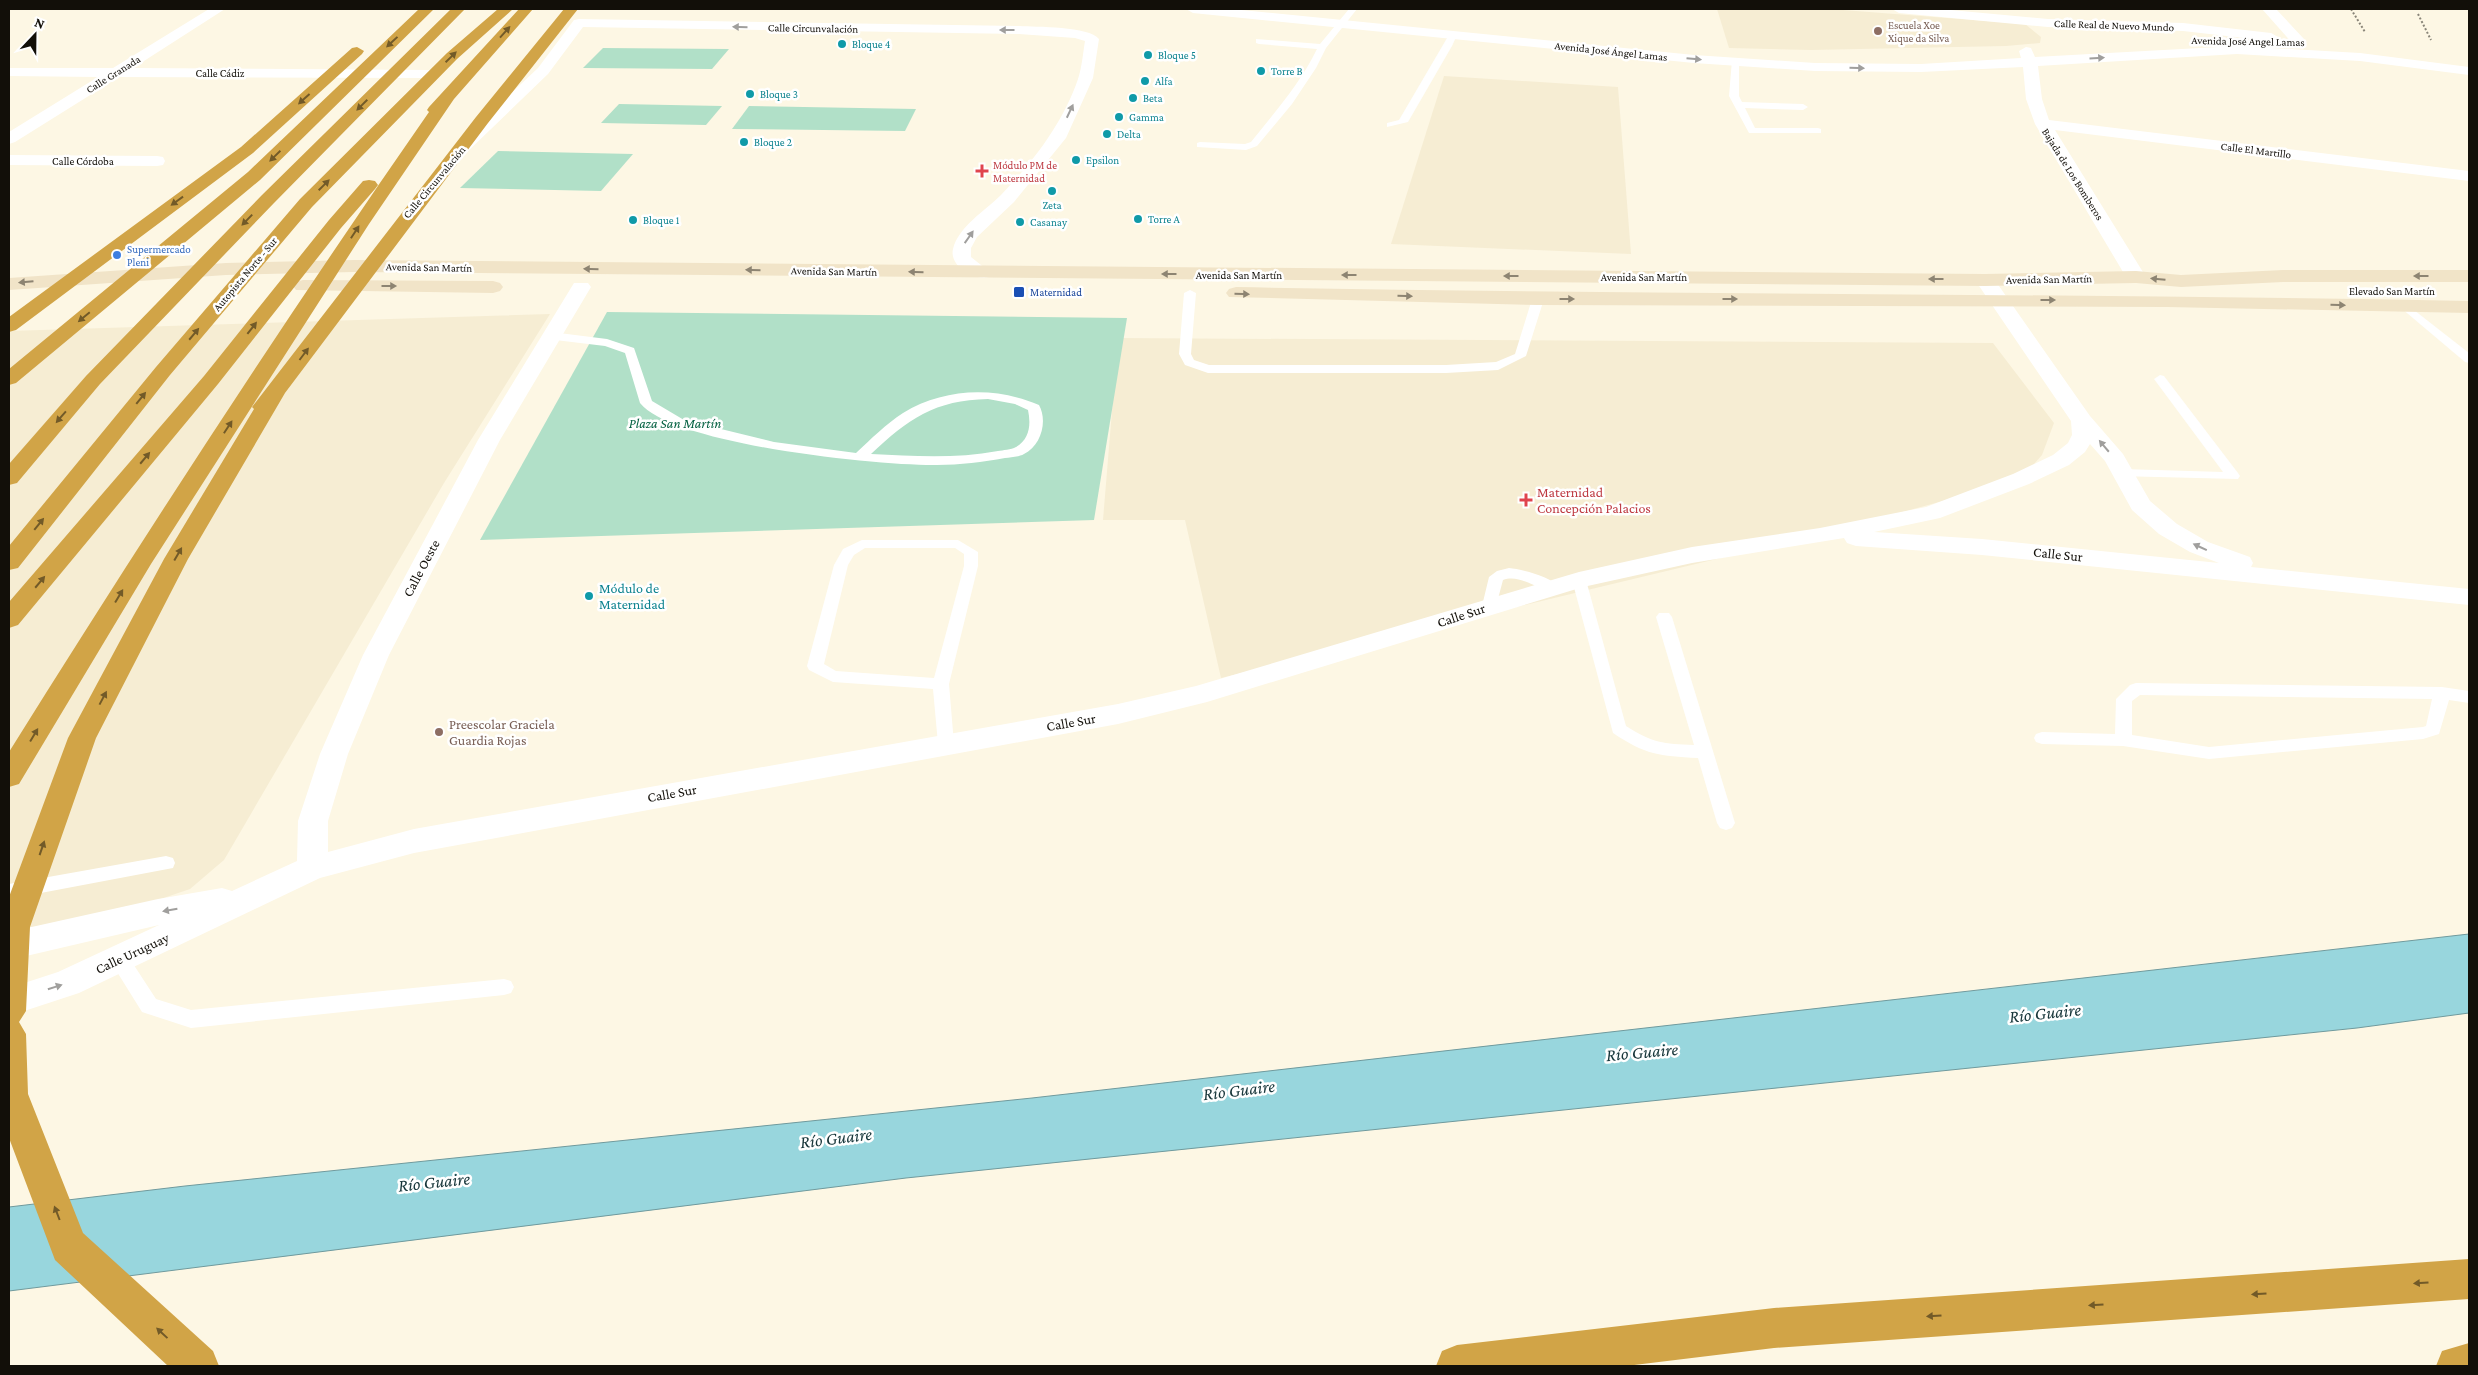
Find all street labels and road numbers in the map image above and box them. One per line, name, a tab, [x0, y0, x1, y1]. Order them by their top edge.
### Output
street label: Calle Real de Nuevo Mundo	[2054, 17, 2175, 33]
street label: Calle Circunvalación	[768, 21, 858, 35]
street label: Avenida José Angel Lamas	[2191, 34, 2305, 49]
street label: Avenida José Ángel Lamas	[1554, 39, 1668, 64]
street label: Calle Granada	[84, 53, 142, 95]
street label: Calle Cádiz	[195, 67, 245, 79]
street label: Bajada de Los Bomberos	[2039, 126, 2106, 223]
street label: Calle El Martillo	[2220, 140, 2293, 160]
street label: Calle Circunvalación	[400, 143, 468, 220]
street label: Calle Córdoba	[52, 155, 114, 167]
street label: Autopista Norte - Sur	[211, 235, 280, 314]
street label: Avenida San Martín	[386, 260, 472, 274]
street label: Avenida San Martín	[791, 264, 877, 278]
street label: Avenida San Martín	[1196, 269, 1282, 281]
street label: Avenida San Martín	[1601, 271, 1687, 283]
street label: Avenida San Martín	[2006, 272, 2092, 286]
street label: Elevado San Martín	[2349, 285, 2435, 297]
street label: Calle Oeste	[399, 537, 443, 599]
street label: Calle Sur	[2032, 543, 2084, 565]
street label: Calle Sur	[1435, 600, 1487, 630]
street label: Calle Sur	[1045, 710, 1097, 734]
street label: Calle Sur	[646, 781, 698, 805]
street label: Calle Uruguay	[93, 929, 172, 977]

